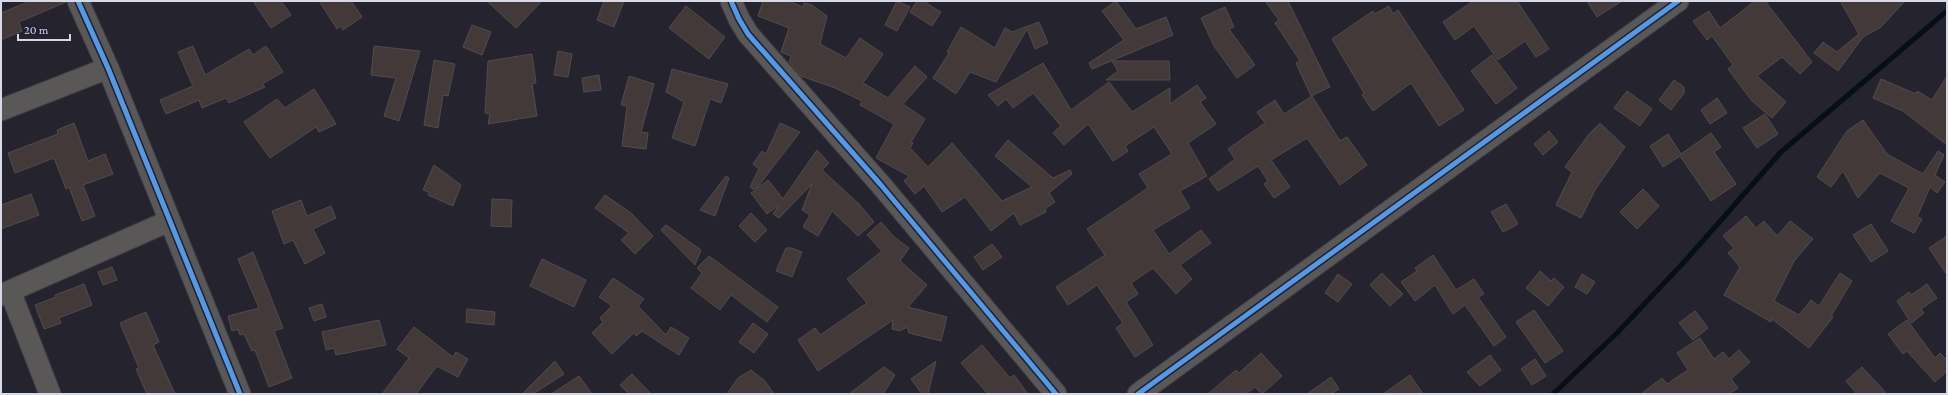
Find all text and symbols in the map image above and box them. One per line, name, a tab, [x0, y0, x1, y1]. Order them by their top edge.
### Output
scale bar	[18, 16, 70, 42]
text: 20 m	[24, 23, 49, 37]

